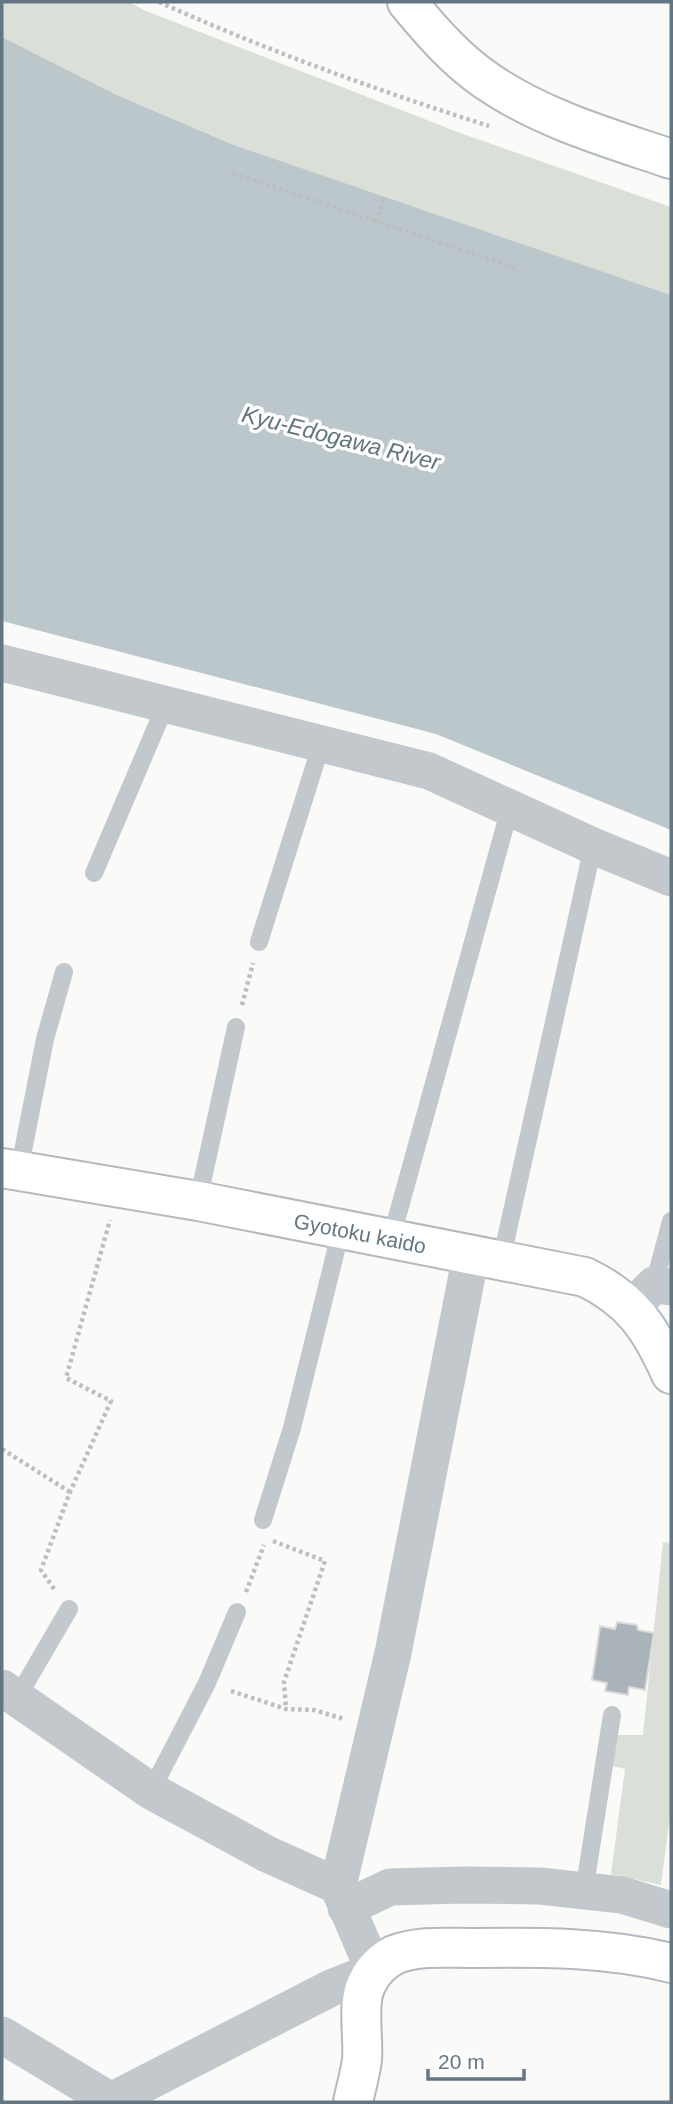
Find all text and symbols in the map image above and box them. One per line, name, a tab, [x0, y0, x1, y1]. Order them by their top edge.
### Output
water label: Kyu-Edogawa River	[239, 401, 444, 476]
street label: Gyotoku kaido	[292, 1209, 428, 1257]
scale bar	[428, 2038, 524, 2082]
text: 20 m	[438, 2050, 485, 2073]

